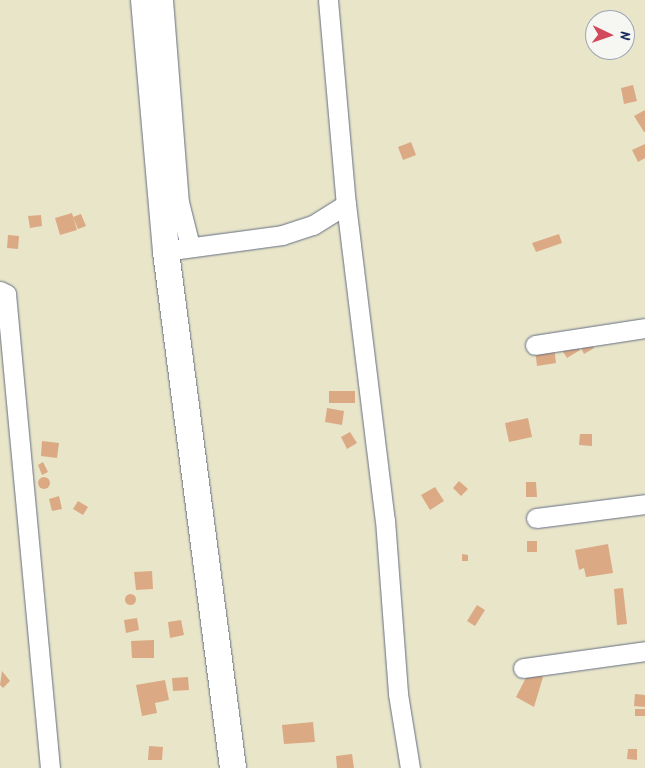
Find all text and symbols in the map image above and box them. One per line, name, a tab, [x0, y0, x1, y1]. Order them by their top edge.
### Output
north arrow	[585, 10, 635, 60]
text: N	[613, 31, 635, 41]

